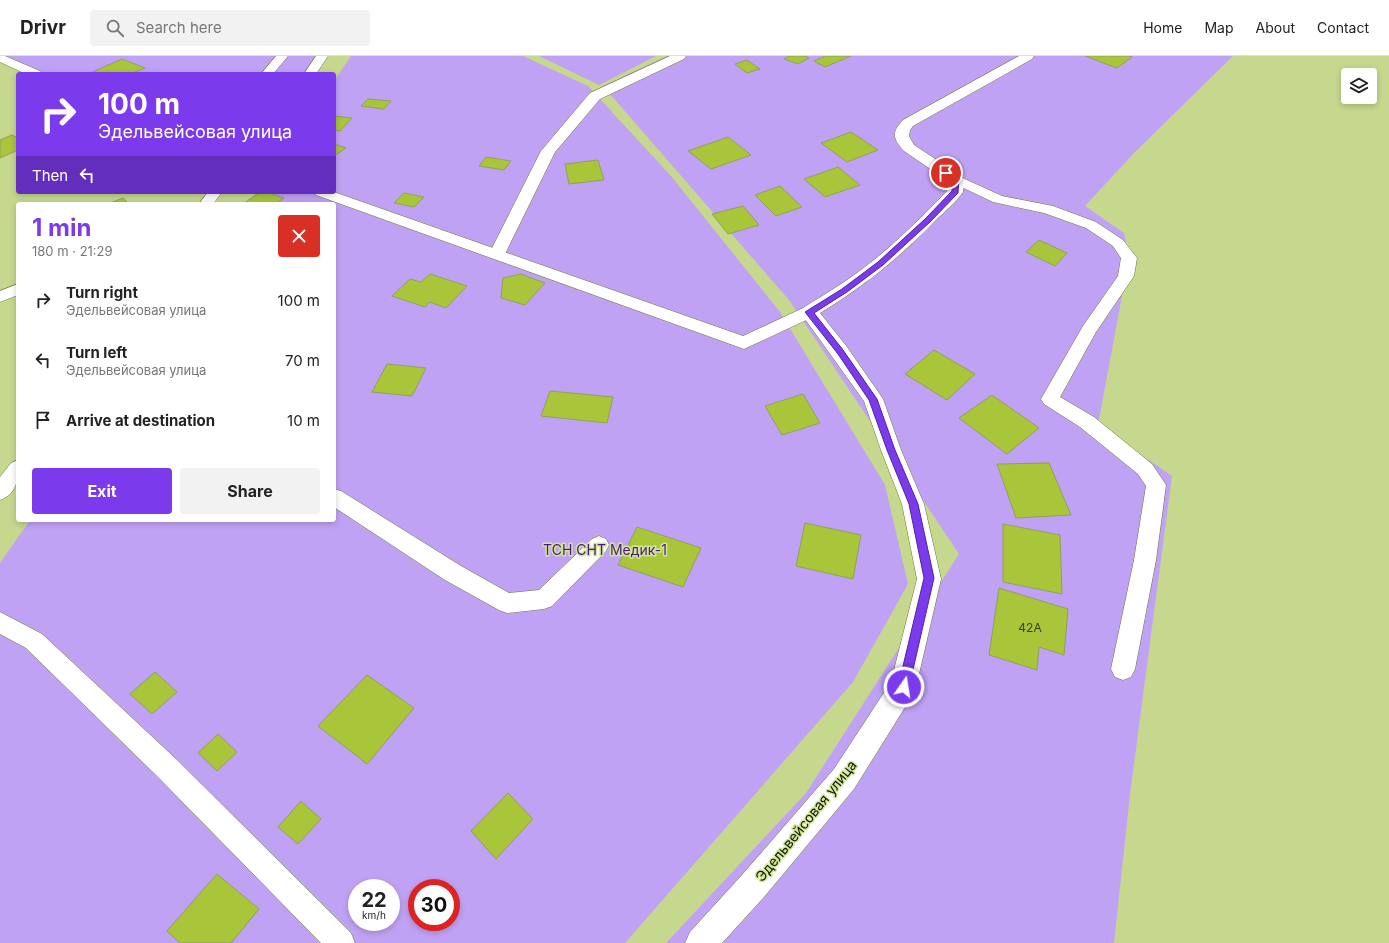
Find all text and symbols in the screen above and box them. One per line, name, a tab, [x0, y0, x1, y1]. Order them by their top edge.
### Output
search box	[90, 10, 370, 46]
text: Drivr	[20, 16, 66, 39]
icon: search	[104, 17, 126, 39]
text: Search here	[136, 18, 222, 37]
text: Home	[1143, 19, 1182, 36]
text: Map	[1204, 19, 1234, 36]
text: About	[1256, 19, 1295, 36]
text: Contact	[1317, 19, 1369, 36]
map controls	[1341, 68, 1377, 104]
button: layers	[1341, 68, 1377, 104]
text: 100 m	[98, 87, 180, 121]
icon: right	[32, 88, 84, 140]
text: Эдельвейсовая улица	[98, 121, 292, 142]
pin	[929, 156, 963, 190]
icon: arrive	[935, 162, 957, 184]
icon: left	[76, 164, 98, 186]
text: Then	[32, 166, 68, 185]
text: 1 min	[32, 213, 91, 242]
button: close	[278, 215, 320, 257]
text: 180 m · 21:29	[32, 243, 113, 259]
text: Turn right	[66, 283, 138, 302]
icon: right	[32, 289, 54, 311]
text: 100 m	[278, 291, 320, 310]
text: Эдельвейсовая улица	[66, 302, 206, 318]
text: Turn left	[66, 343, 127, 362]
icon: left	[32, 349, 54, 371]
text: 70 m	[285, 351, 320, 370]
text: Эдельвейсовая улица	[66, 362, 206, 378]
icon: arrive	[32, 409, 54, 431]
text: Arrive at destination	[66, 411, 215, 430]
text: 10 m	[287, 411, 320, 430]
button: Exit	[32, 468, 172, 514]
button: Share	[180, 468, 320, 514]
park label: ТСН СНТ Медик-1	[543, 541, 667, 558]
house number: 42А	[1018, 620, 1042, 635]
position arrow	[883, 666, 925, 708]
street label: Эдельвейсовая улица	[751, 757, 860, 885]
speed limit sign: 30	[408, 879, 460, 931]
text: 22	[361, 888, 387, 912]
text: km/h	[362, 909, 386, 921]

